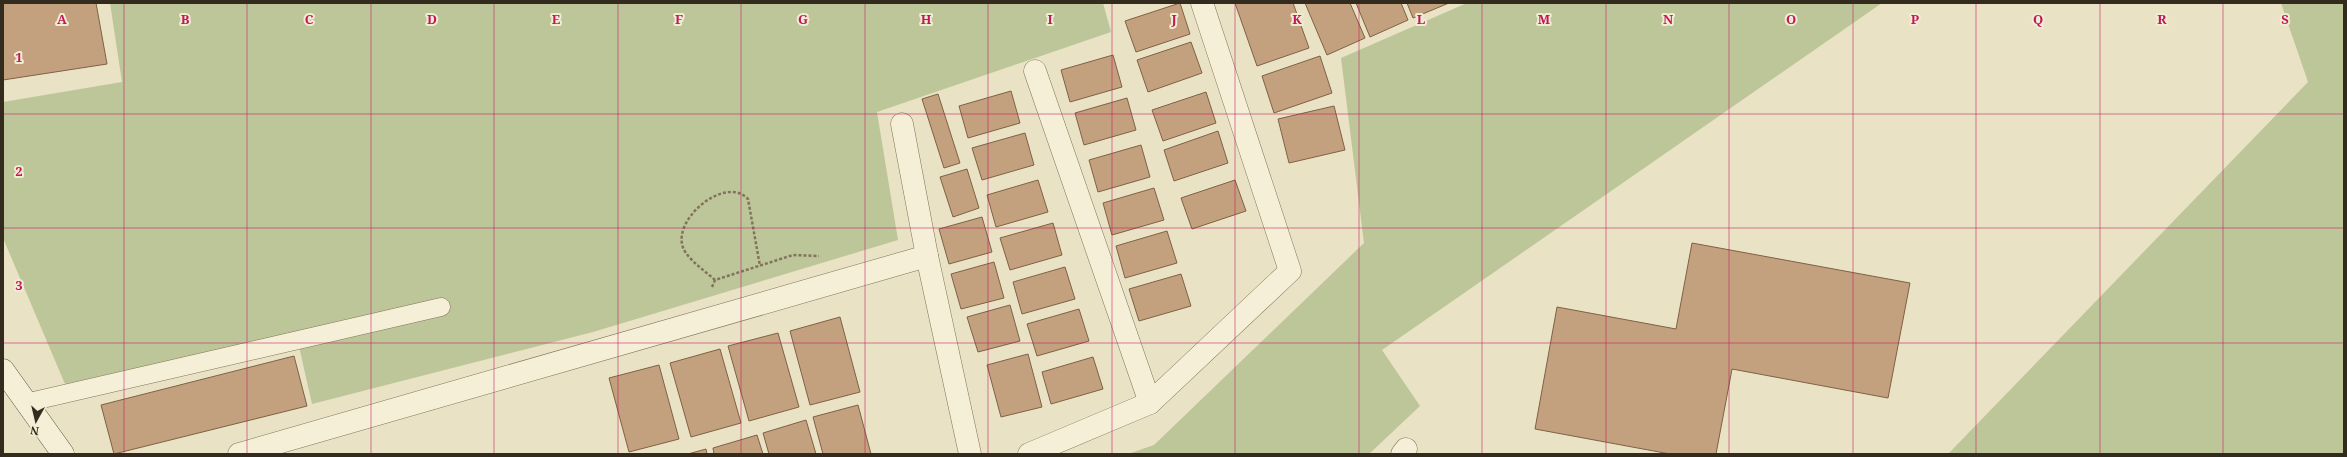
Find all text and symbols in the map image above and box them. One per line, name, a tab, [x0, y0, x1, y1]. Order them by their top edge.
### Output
text: A	[57, 10, 67, 28]
text: B	[181, 10, 190, 28]
text: C	[305, 10, 314, 28]
text: D	[427, 10, 437, 28]
text: E	[552, 10, 561, 28]
text: F	[675, 10, 683, 28]
text: G	[798, 10, 808, 28]
text: H	[921, 10, 932, 28]
text: I	[1047, 10, 1053, 28]
text: J	[1170, 10, 1177, 28]
text: K	[1292, 10, 1302, 28]
text: L	[1417, 10, 1426, 28]
text: M	[1538, 10, 1551, 28]
text: N	[1663, 10, 1674, 28]
text: O	[1786, 10, 1796, 28]
text: P	[1911, 10, 1920, 28]
text: Q	[2033, 10, 2043, 28]
text: R	[2157, 10, 2167, 28]
text: S	[2281, 10, 2289, 28]
text: 1	[15, 48, 23, 66]
text: 2	[15, 162, 23, 180]
text: 3	[15, 276, 23, 294]
north arrow	[16, 401, 56, 441]
text: N	[29, 423, 40, 439]

